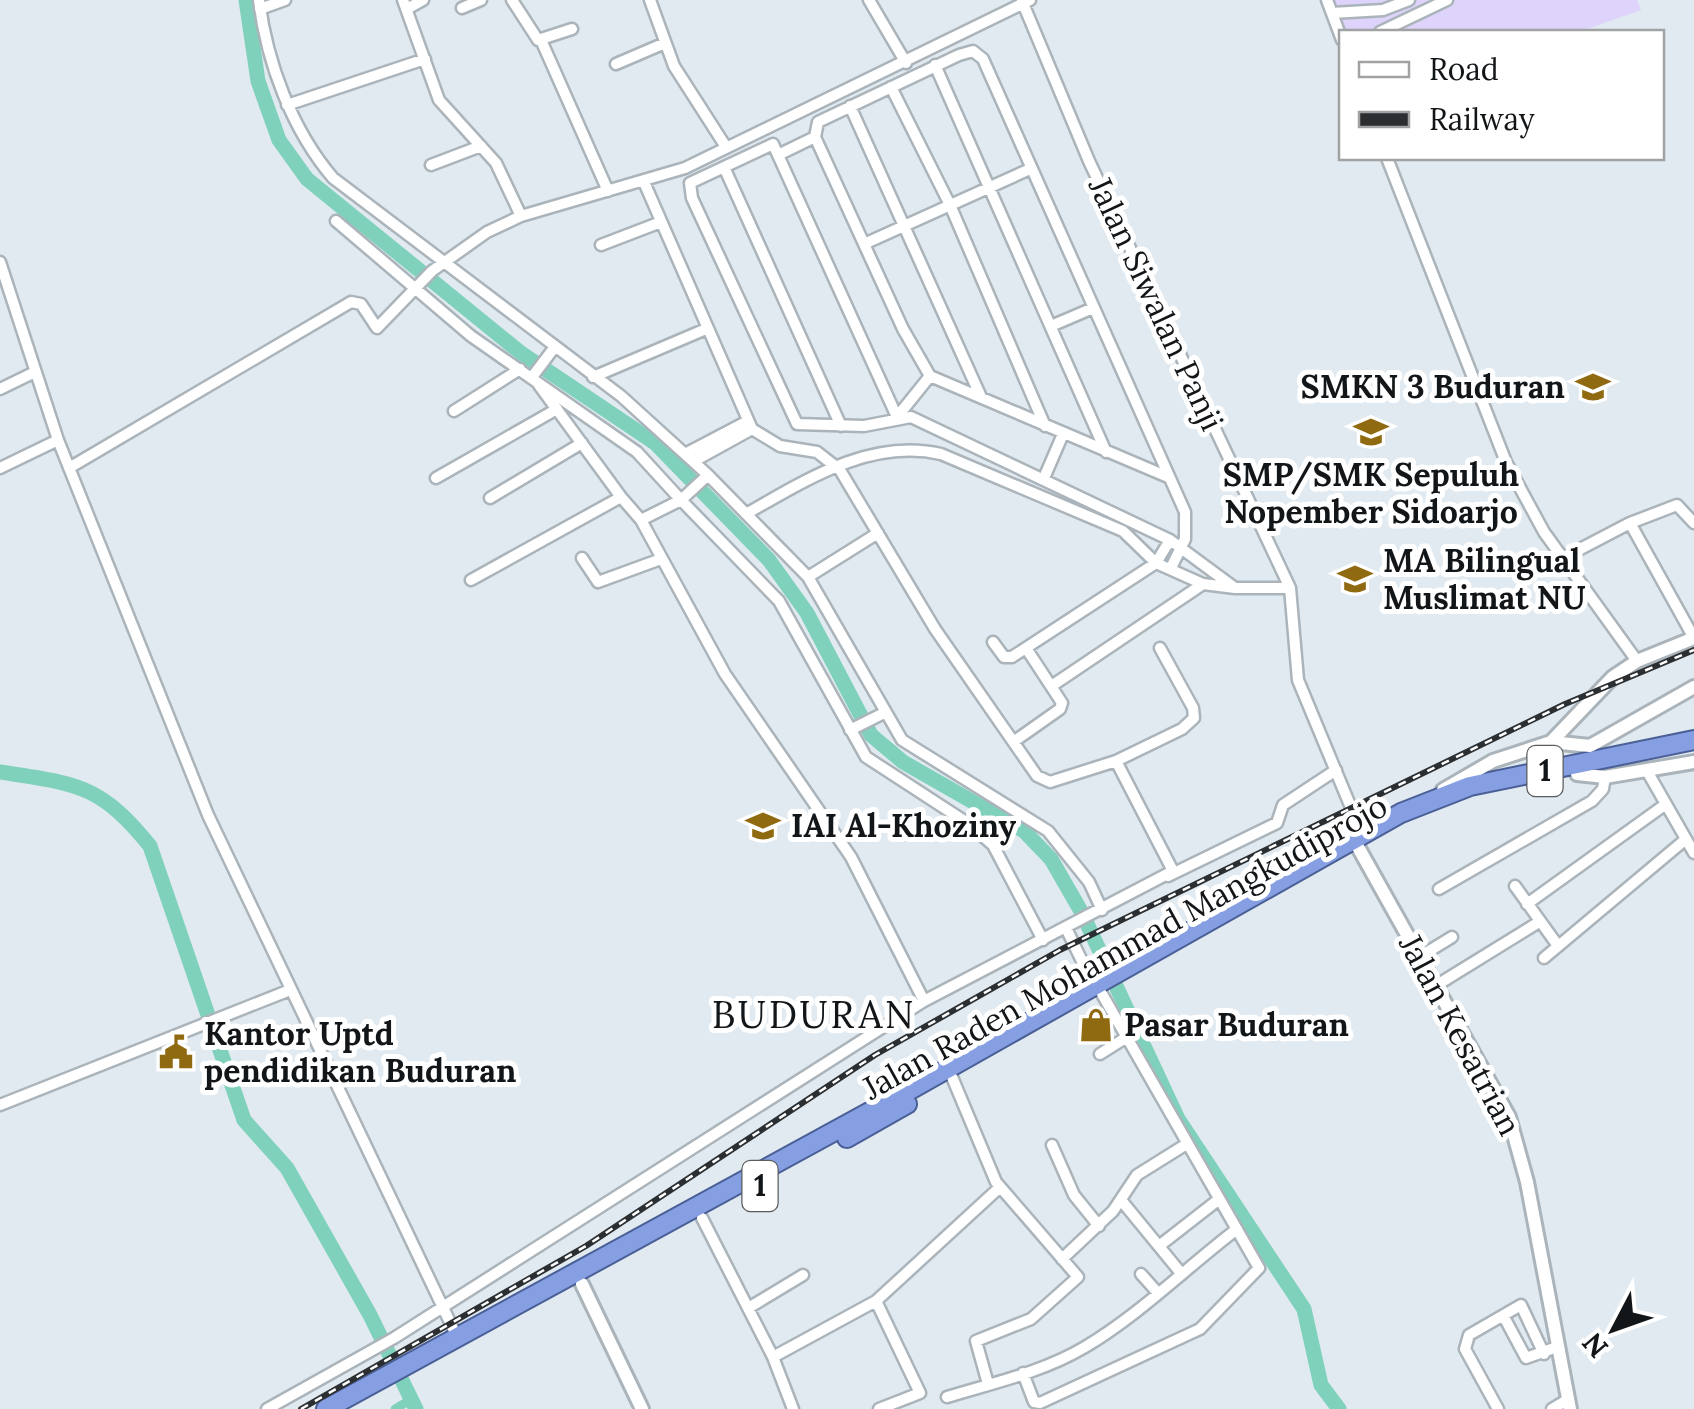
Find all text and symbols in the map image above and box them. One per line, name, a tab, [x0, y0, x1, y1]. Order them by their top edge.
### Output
legend	[1339, 30, 1664, 160]
text: Road	[1429, 50, 1499, 88]
text: Railway	[1429, 100, 1535, 139]
street label: Jalan Siwalan Panji	[1079, 170, 1233, 437]
place label: SMKN 3 Buduran	[1301, 366, 1565, 407]
school or university icon: SMKN 3 Buduran	[1574, 368, 1612, 406]
school or university icon: SMP/SMK Sepuluh Nopember Sidoarjo	[1352, 413, 1390, 451]
place label: SMP/SMK Sepuluh Nopember Sidoarjo	[1223, 454, 1519, 532]
place label: MA Bilingual Muslimat NU	[1383, 540, 1586, 618]
school or university icon: MA Bilingual Muslimat NU	[1336, 560, 1374, 598]
road number: 1	[1528, 746, 1562, 796]
street label: Jalan Raden Mohammad Mangkudiprojo	[854, 785, 1394, 1109]
place label: IAI Al-Khoziny	[791, 805, 1017, 846]
school or university icon: IAI Al-Khoziny	[744, 807, 782, 845]
street label: Jalan Kesatrian	[1390, 926, 1531, 1142]
district label: BUDURAN	[712, 990, 916, 1038]
place label: Pasar Buduran	[1124, 1004, 1349, 1045]
shop icon: Pasar Buduran	[1077, 1006, 1115, 1044]
place label: Kantor Uptd pendidikan Buduran	[204, 1013, 516, 1091]
public building icon: Kantor Uptd pendidikan Buduran	[157, 1033, 195, 1071]
road number: 1	[742, 1161, 778, 1211]
north arrow	[1564, 1279, 1664, 1379]
text: N	[1574, 1325, 1616, 1365]

